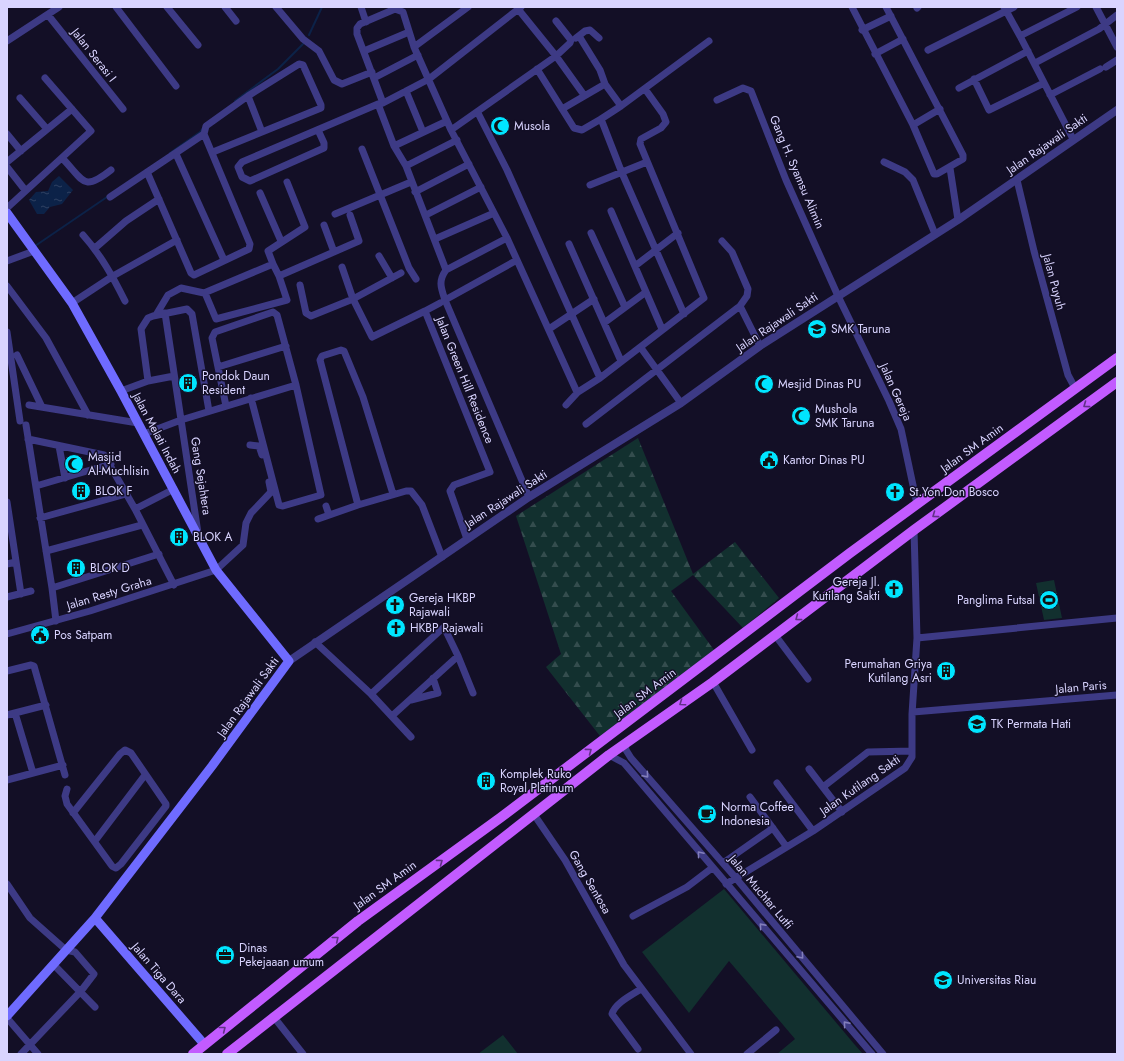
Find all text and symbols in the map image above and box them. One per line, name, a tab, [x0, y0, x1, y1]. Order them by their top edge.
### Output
street label: Jalan Serasi I	[66, 23, 121, 86]
street label: Jalan Rajawali Sakti	[1001, 109, 1091, 180]
street label: Gang H. Syamsu Alimin	[765, 112, 829, 232]
mosque icon: Musola	[489, 115, 511, 137]
place label: Musola	[514, 117, 550, 135]
street label: Jalan Puyuh	[1037, 250, 1070, 312]
street label: Jalan Rajawali Sakti	[731, 288, 822, 357]
street label: Jalan Green Hill Residence	[431, 312, 499, 446]
school or university icon: SMK Taruna	[806, 318, 828, 340]
place label: SMK Taruna	[831, 320, 891, 338]
street label: Jalan Gereja	[874, 358, 917, 424]
place label: Pondok Daun Resident	[202, 367, 270, 399]
building icon: Pondok Daun Resident	[177, 372, 199, 394]
mosque icon: Mesjid Dinas PU	[753, 373, 775, 395]
place label: Mesjid Dinas PU	[778, 375, 861, 393]
street label: Jalan Melati Indah	[127, 388, 186, 477]
place label: Mushola SMK Taruna	[815, 400, 875, 432]
one-way arrow	[1083, 400, 1090, 407]
mosque icon: Mushola SMK Taruna	[790, 405, 812, 427]
street label: Jalan SM Amin	[935, 419, 1007, 478]
street label: Gang Sejahtera	[186, 436, 216, 516]
place label: Masjid Al-Muchlisin	[88, 448, 149, 480]
public building icon: Kantor Dinas PU	[758, 449, 780, 471]
place label: Kantor Dinas PU	[783, 451, 865, 469]
mosque icon: Masjid Al-Muchlisin	[63, 453, 85, 475]
street label: Jalan Rajawali Sakti	[459, 465, 551, 534]
building icon: BLOK F	[70, 480, 92, 502]
church icon: St.Yon.Don Bosco	[884, 481, 906, 503]
place label: BLOK F	[95, 482, 133, 500]
place label: St.Yon.Don Bosco	[909, 483, 999, 501]
one-way arrow	[933, 510, 940, 517]
building icon: BLOK A	[168, 526, 190, 548]
place label: BLOK A	[193, 528, 233, 546]
building icon: BLOK D	[65, 557, 87, 579]
place label: BLOK D	[90, 559, 130, 577]
street label: Jalan Resty Graha	[62, 571, 154, 615]
place label: Gereja Jl. Kutilang Sakti	[812, 573, 880, 605]
church icon: Gereja Jl. Kutilang Sakti	[883, 578, 905, 600]
place label: Gereja HKBP Rajawali	[409, 589, 476, 621]
sports icon: Panglima Futsal	[1038, 589, 1060, 611]
place label: Panglima Futsal	[957, 591, 1035, 609]
church icon: Gereja HKBP Rajawali	[384, 594, 406, 616]
one-way arrow	[795, 613, 802, 620]
church icon: HKBP Rajawali	[385, 617, 407, 639]
place label: HKBP Rajawali	[410, 619, 483, 637]
public building icon: Pos Satpam	[29, 624, 51, 646]
place label: Pos Satpam	[54, 626, 112, 644]
street label: Jalan Rajawali Sakti	[212, 653, 283, 742]
place label: Perumahan Griya Kutilang Asri	[844, 655, 932, 687]
building icon: Perumahan Griya Kutilang Asri	[935, 660, 957, 682]
street label: Jalan SM Amin	[609, 664, 680, 724]
street label: Jalan Paris	[1053, 676, 1107, 698]
one-way arrow	[679, 698, 686, 706]
school or university icon: TK Permata Hati	[966, 713, 988, 735]
place label: TK Permata Hati	[991, 715, 1071, 733]
one-way arrow	[585, 749, 592, 756]
street label: Jalan Kutilang Sakti	[814, 750, 904, 821]
place label: Komplek Ruko Royal Platinum	[500, 765, 574, 797]
building icon: Komplek Ruko Royal Platinum	[475, 770, 497, 792]
one-way arrow	[642, 771, 649, 778]
place label: Norma Coffee Indonesia	[721, 798, 794, 830]
cafe icon: Norma Coffee Indonesia	[696, 803, 718, 825]
street label: Gang Sentosa	[564, 847, 616, 917]
street label: Jalan Muchtar Lutfi	[723, 849, 798, 933]
one-way arrow	[698, 852, 705, 859]
street label: Jalan SM Amin	[348, 856, 420, 915]
one-way arrow	[435, 859, 442, 866]
one-way arrow	[759, 923, 766, 931]
street label: Jalan Tiga Dara	[126, 937, 191, 1008]
one-way arrow	[331, 937, 338, 944]
place label: Dinas Pekejaaan umum	[239, 939, 324, 971]
office icon: Dinas Pekejaaan umum	[214, 944, 236, 966]
one-way arrow	[796, 951, 803, 959]
school or university icon: Universitas Riau	[932, 969, 954, 991]
place label: Universitas Riau	[957, 971, 1036, 989]
one-way arrow	[844, 1022, 851, 1029]
one-way arrow	[219, 1027, 226, 1034]

